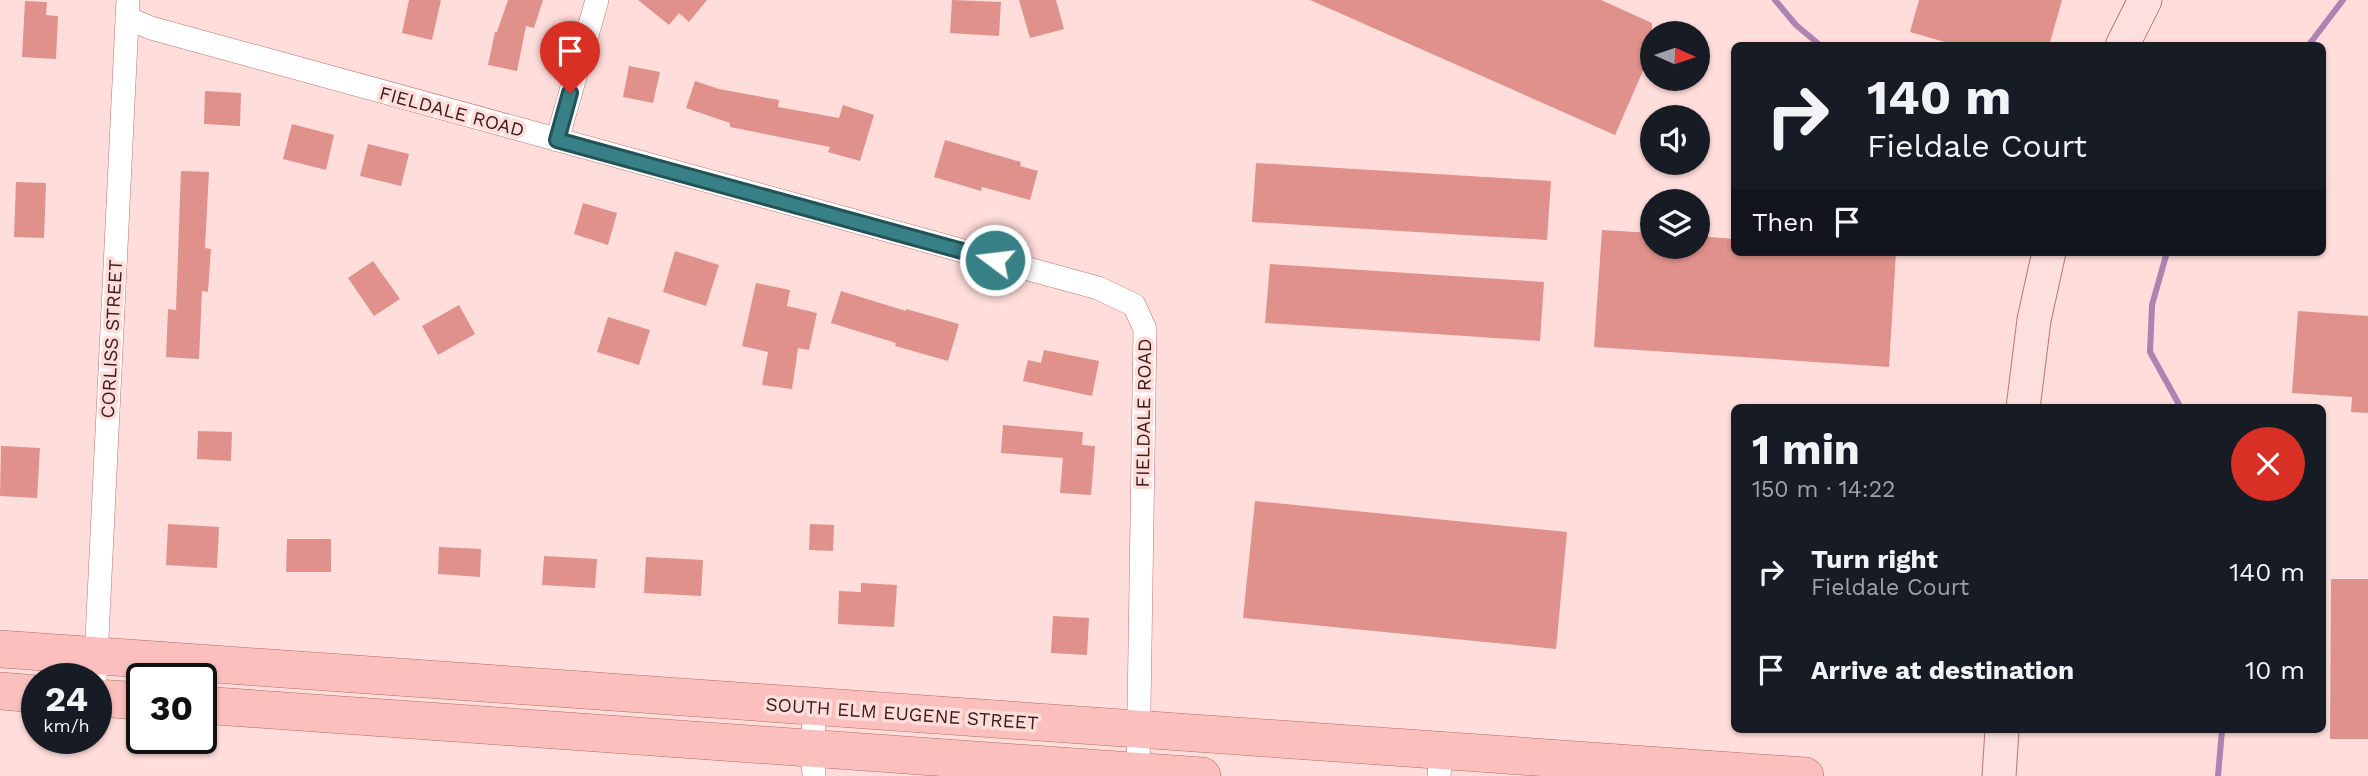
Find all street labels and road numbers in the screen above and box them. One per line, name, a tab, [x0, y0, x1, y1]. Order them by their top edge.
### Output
street label: FIELDALE ROAD	[377, 81, 527, 142]
street label: CORLISS STREET	[96, 259, 127, 419]
street label: FIELDALE ROAD	[1131, 338, 1156, 488]
street label: SOUTH ELM EUGENE STREET	[765, 692, 1039, 735]

